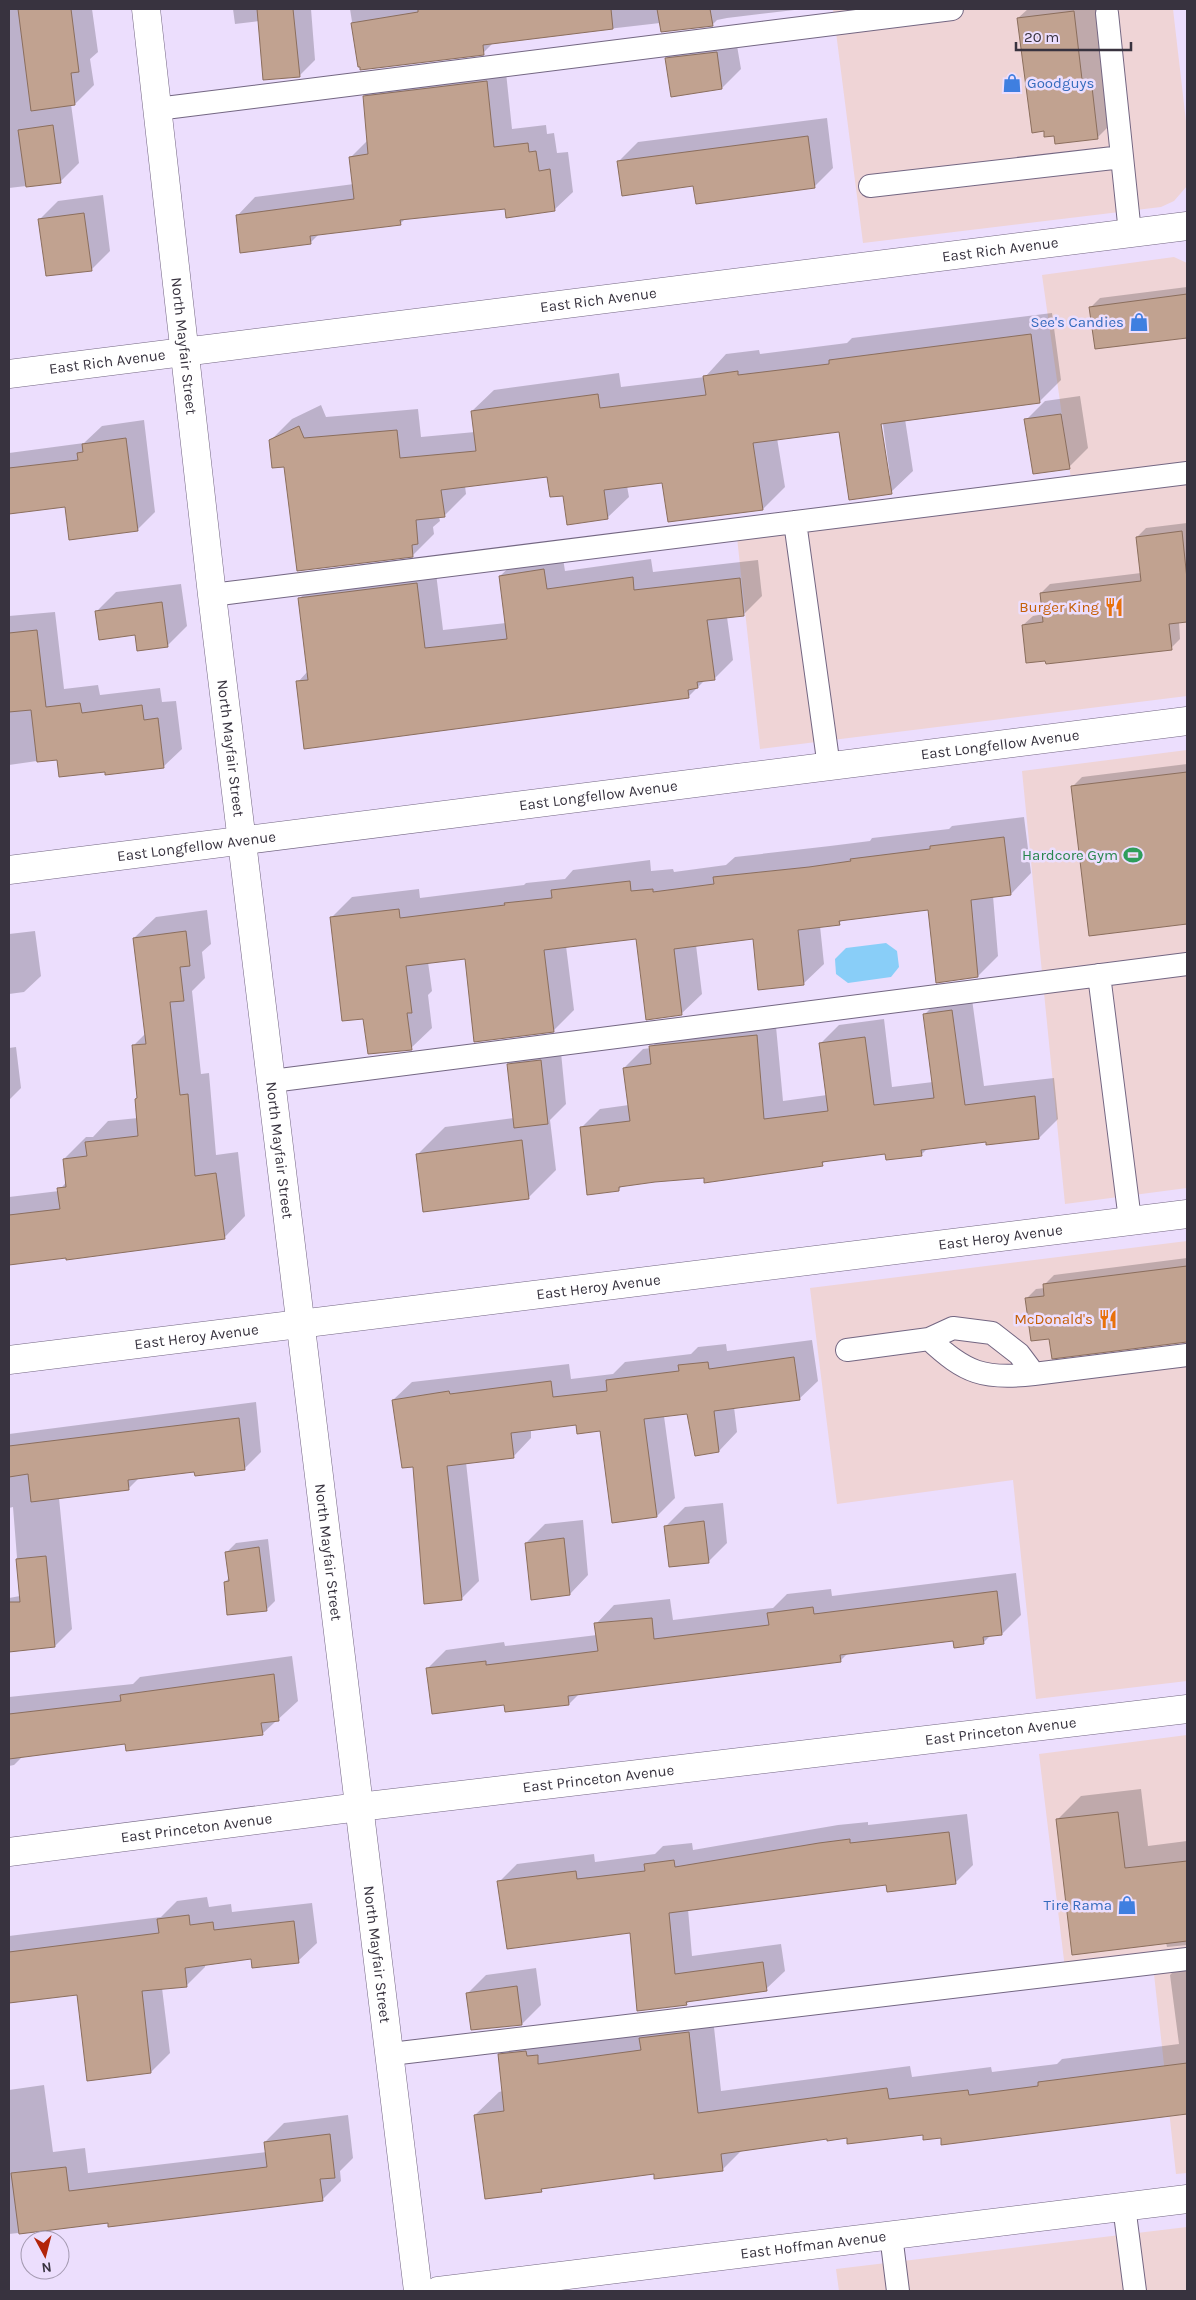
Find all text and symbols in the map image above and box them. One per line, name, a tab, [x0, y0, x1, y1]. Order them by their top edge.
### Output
scale bar	[1016, 20, 1131, 52]
text: 20 m	[1024, 28, 1059, 46]
shop icon: Goodguys	[1001, 72, 1023, 94]
place label: Goodguys	[1027, 74, 1094, 92]
street label: East Rich Avenue	[941, 233, 1059, 266]
street label: North Mayfair Street	[167, 276, 201, 416]
street label: East Rich Avenue	[539, 284, 658, 316]
shop icon: See's Candies	[1128, 311, 1150, 333]
place label: See's Candies	[1031, 313, 1124, 331]
street label: East Rich Avenue	[48, 345, 167, 378]
restaurant icon: Burger King	[1103, 596, 1125, 618]
place label: Burger King	[1019, 598, 1100, 616]
street label: North Mayfair Street	[213, 678, 248, 818]
street label: East Longfellow Avenue	[920, 726, 1081, 764]
street label: East Longfellow Avenue	[518, 777, 679, 814]
street label: East Longfellow Avenue	[116, 827, 277, 865]
sports icon: Hardcore Gym	[1122, 844, 1144, 866]
place label: Hardcore Gym	[1022, 846, 1118, 864]
street label: North Mayfair Street	[262, 1081, 297, 1220]
street label: East Heroy Avenue	[937, 1220, 1064, 1254]
street label: East Heroy Avenue	[535, 1270, 662, 1304]
restaurant icon: McDonald's	[1097, 1308, 1119, 1330]
place label: McDonald's	[1014, 1310, 1093, 1328]
street label: East Heroy Avenue	[133, 1320, 260, 1353]
street label: North Mayfair Street	[311, 1483, 346, 1622]
street label: East Princeton Avenue	[924, 1713, 1077, 1749]
street label: East Princeton Avenue	[522, 1761, 675, 1797]
street label: East Princeton Avenue	[120, 1809, 273, 1847]
street label: North Mayfair Street	[360, 1885, 394, 2024]
shop icon: Tire Rama	[1116, 1894, 1138, 1916]
place label: Tire Rama	[1044, 1896, 1112, 1914]
street label: East Hoffman Avenue	[739, 2227, 887, 2263]
north arrow	[20, 2230, 70, 2280]
text: N	[41, 2258, 53, 2276]

